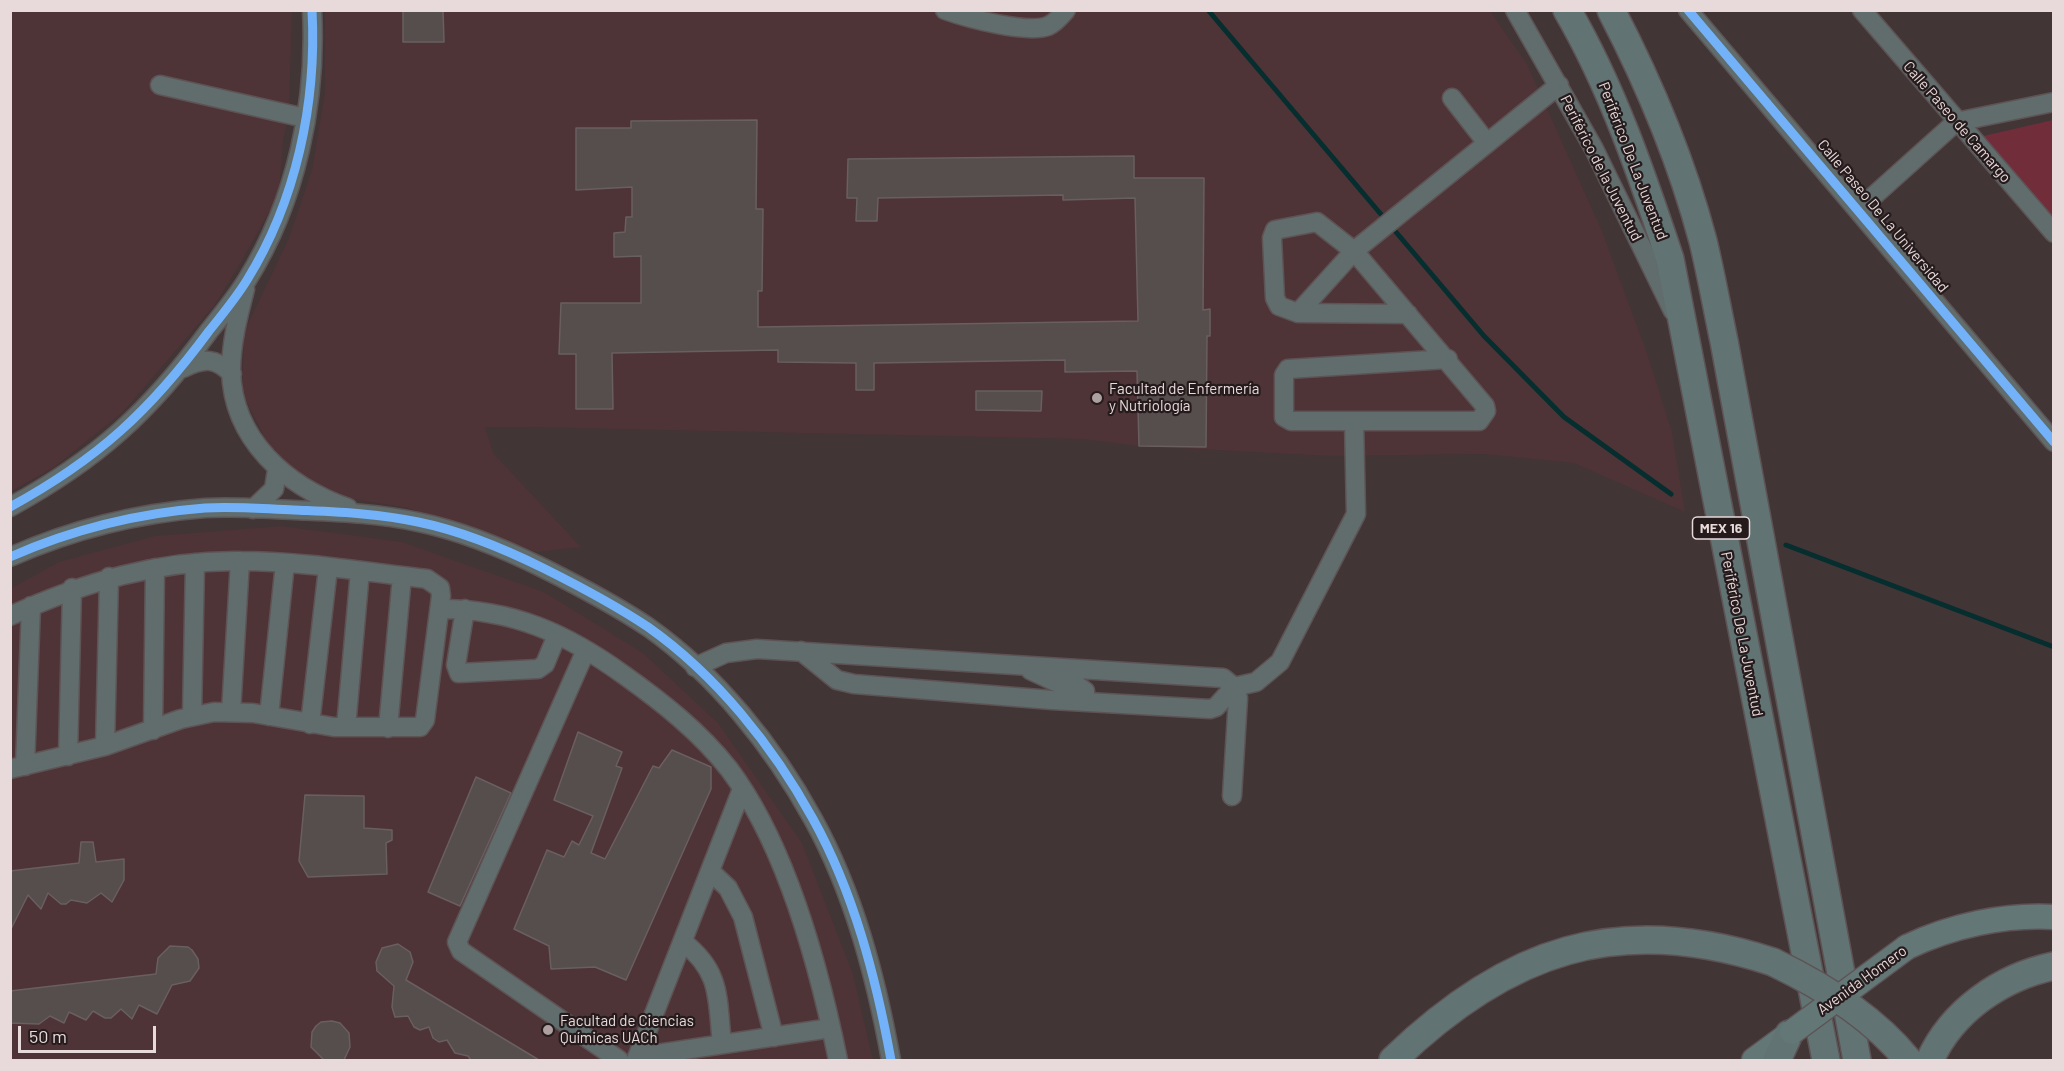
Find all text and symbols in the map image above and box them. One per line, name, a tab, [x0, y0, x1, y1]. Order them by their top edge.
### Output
street label: Calle Paseo de Camargo	[1899, 58, 2015, 186]
street label: Periférico De La Juventud	[1595, 80, 1671, 242]
street label: Periférico de la Juventud	[1556, 92, 1646, 244]
street label: Calle Paseo De La Universidad	[1814, 136, 1952, 296]
place label: Facultad de Enfermería y Nutriología	[1109, 380, 1259, 415]
marker: Facultad de Enfermería y Nutriología	[1090, 391, 1104, 405]
road number: MEX 16	[1692, 517, 1750, 539]
street label: Periférico De La Juventud	[1717, 550, 1767, 718]
street label: Avenida Homero	[1814, 942, 1910, 1018]
place label: Facultad de Ciencias Químicas UACh	[560, 1012, 694, 1047]
scale bar	[21, 1014, 159, 1052]
marker: Facultad de Ciencias Químicas UACh	[541, 1023, 555, 1037]
text: 50 m	[29, 1025, 67, 1047]

